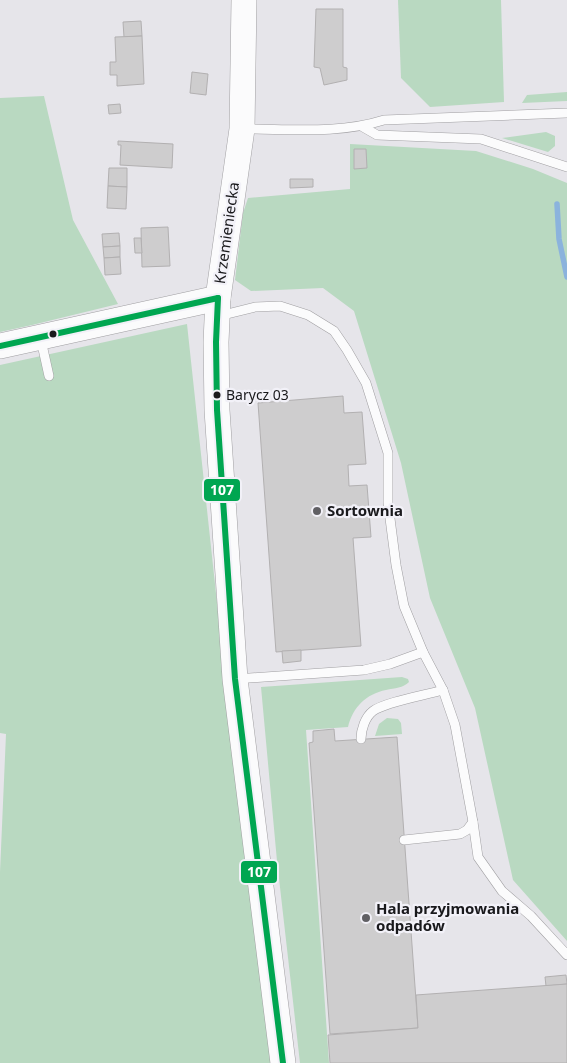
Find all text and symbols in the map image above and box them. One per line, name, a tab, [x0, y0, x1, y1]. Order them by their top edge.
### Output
street label: Krzemieniecka	[209, 181, 243, 285]
unlabelled marker	[48, 329, 58, 339]
place label: Barycz 03	[226, 385, 289, 404]
marker: Barycz 03	[212, 390, 222, 400]
line badge: 107	[203, 478, 241, 502]
text: 107	[210, 480, 234, 499]
place label: Sortownia	[327, 500, 403, 520]
marker: Sortownia	[311, 505, 323, 517]
line badge: 107	[240, 860, 278, 884]
text: 107	[247, 862, 271, 881]
place label: Hala przyjmowania odpadów	[376, 898, 519, 935]
marker: Hala przyjmowania odpadów	[360, 912, 372, 924]

